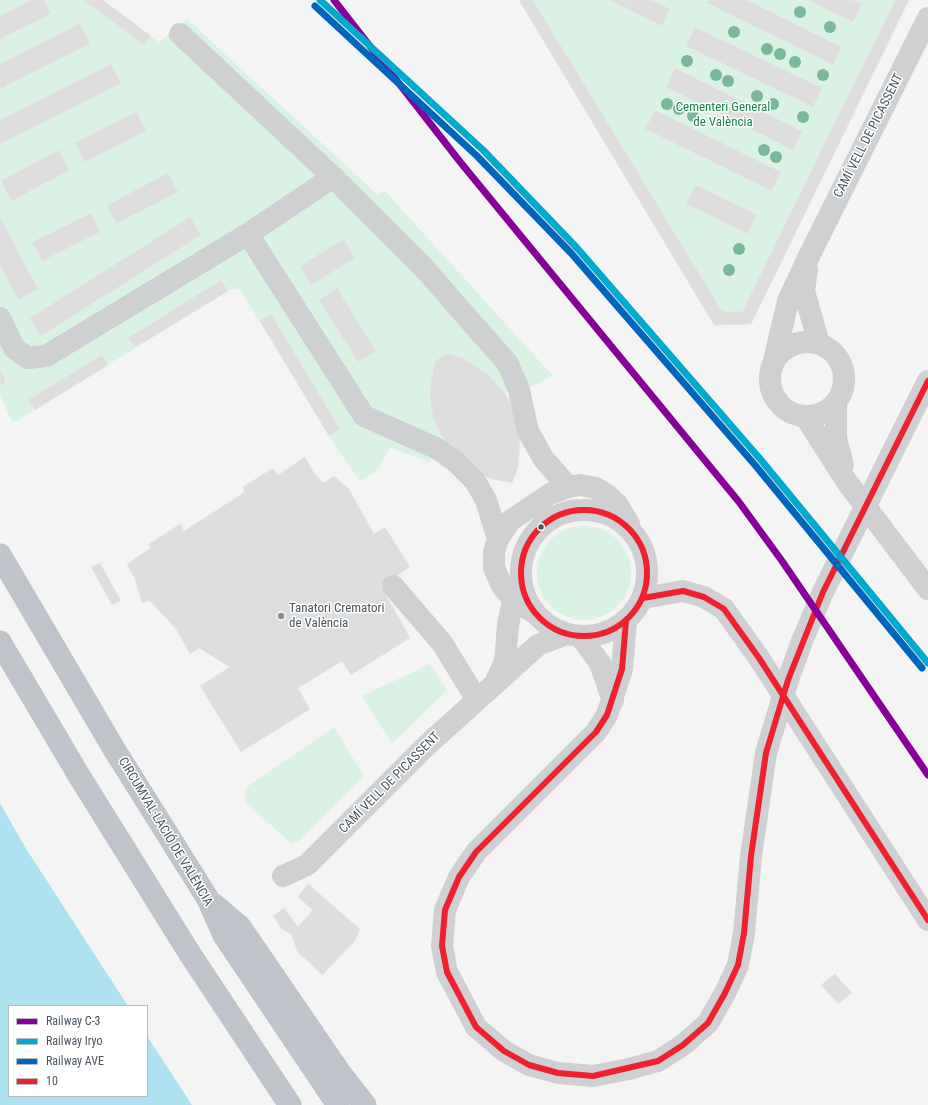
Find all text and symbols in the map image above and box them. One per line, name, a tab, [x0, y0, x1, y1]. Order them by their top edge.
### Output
street label: CAMÍ VELL DE PICASSENT	[831, 72, 907, 200]
park label: Cementeri General de València	[676, 100, 770, 131]
unlabelled marker	[536, 522, 546, 532]
place label: Tanatori Crematori de València	[289, 601, 384, 632]
marker: Tanatori Crematori de València	[276, 611, 286, 621]
street label: CAMÍ VELL DE PICASSENT	[336, 729, 444, 837]
street label: CIRCUMVAL·LACIÓ DE VALÈNCIA	[114, 755, 216, 909]
legend	[8, 1005, 148, 1097]
text: Railway C-3	[46, 1014, 101, 1028]
text: Railway Iryo	[46, 1034, 103, 1048]
text: Railway AVE	[46, 1054, 104, 1068]
text: 10	[46, 1074, 58, 1088]

